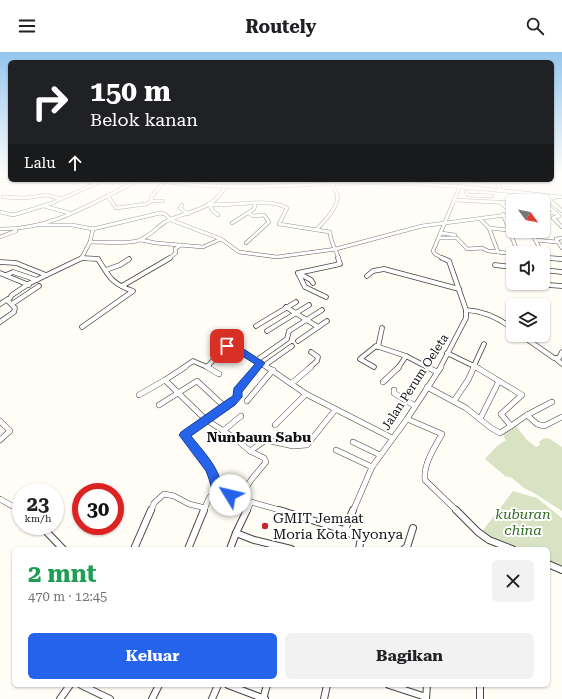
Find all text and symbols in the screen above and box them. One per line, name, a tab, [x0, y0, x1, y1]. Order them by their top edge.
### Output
icon: menu	[16, 15, 38, 37]
icon: search	[524, 15, 546, 37]
text: Routely	[246, 16, 316, 37]
text: 150 m	[90, 75, 171, 108]
icon: right	[24, 76, 76, 128]
text: Belok kanan	[90, 109, 198, 130]
icon: ahead	[64, 152, 86, 174]
text: Lalu	[24, 154, 56, 172]
north arrow	[506, 194, 550, 238]
map controls	[506, 194, 550, 342]
button: sound	[506, 246, 550, 290]
button: layers	[506, 298, 550, 342]
pin	[210, 329, 244, 363]
street label: Jalan Perum Oeleta	[379, 331, 452, 433]
icon: arrive	[216, 335, 238, 357]
district label: Nunbaun Sabu	[207, 429, 311, 445]
position arrow	[209, 474, 251, 516]
speed limit sign: 30	[72, 483, 124, 535]
text: 23	[27, 492, 49, 516]
park label: kuburan china	[495, 506, 551, 538]
place label: GMIT Jemaat Moria Kota Nyonya	[273, 510, 403, 542]
text: km/h	[25, 513, 51, 524]
marker: GMIT Jemaat Moria Kota Nyonya	[260, 521, 270, 531]
text: 2 mnt	[28, 560, 97, 588]
button: close	[492, 560, 534, 602]
text: 470 m · 12:45	[28, 589, 107, 604]
button: Keluar	[28, 633, 277, 679]
button: Bagikan	[285, 633, 534, 679]

